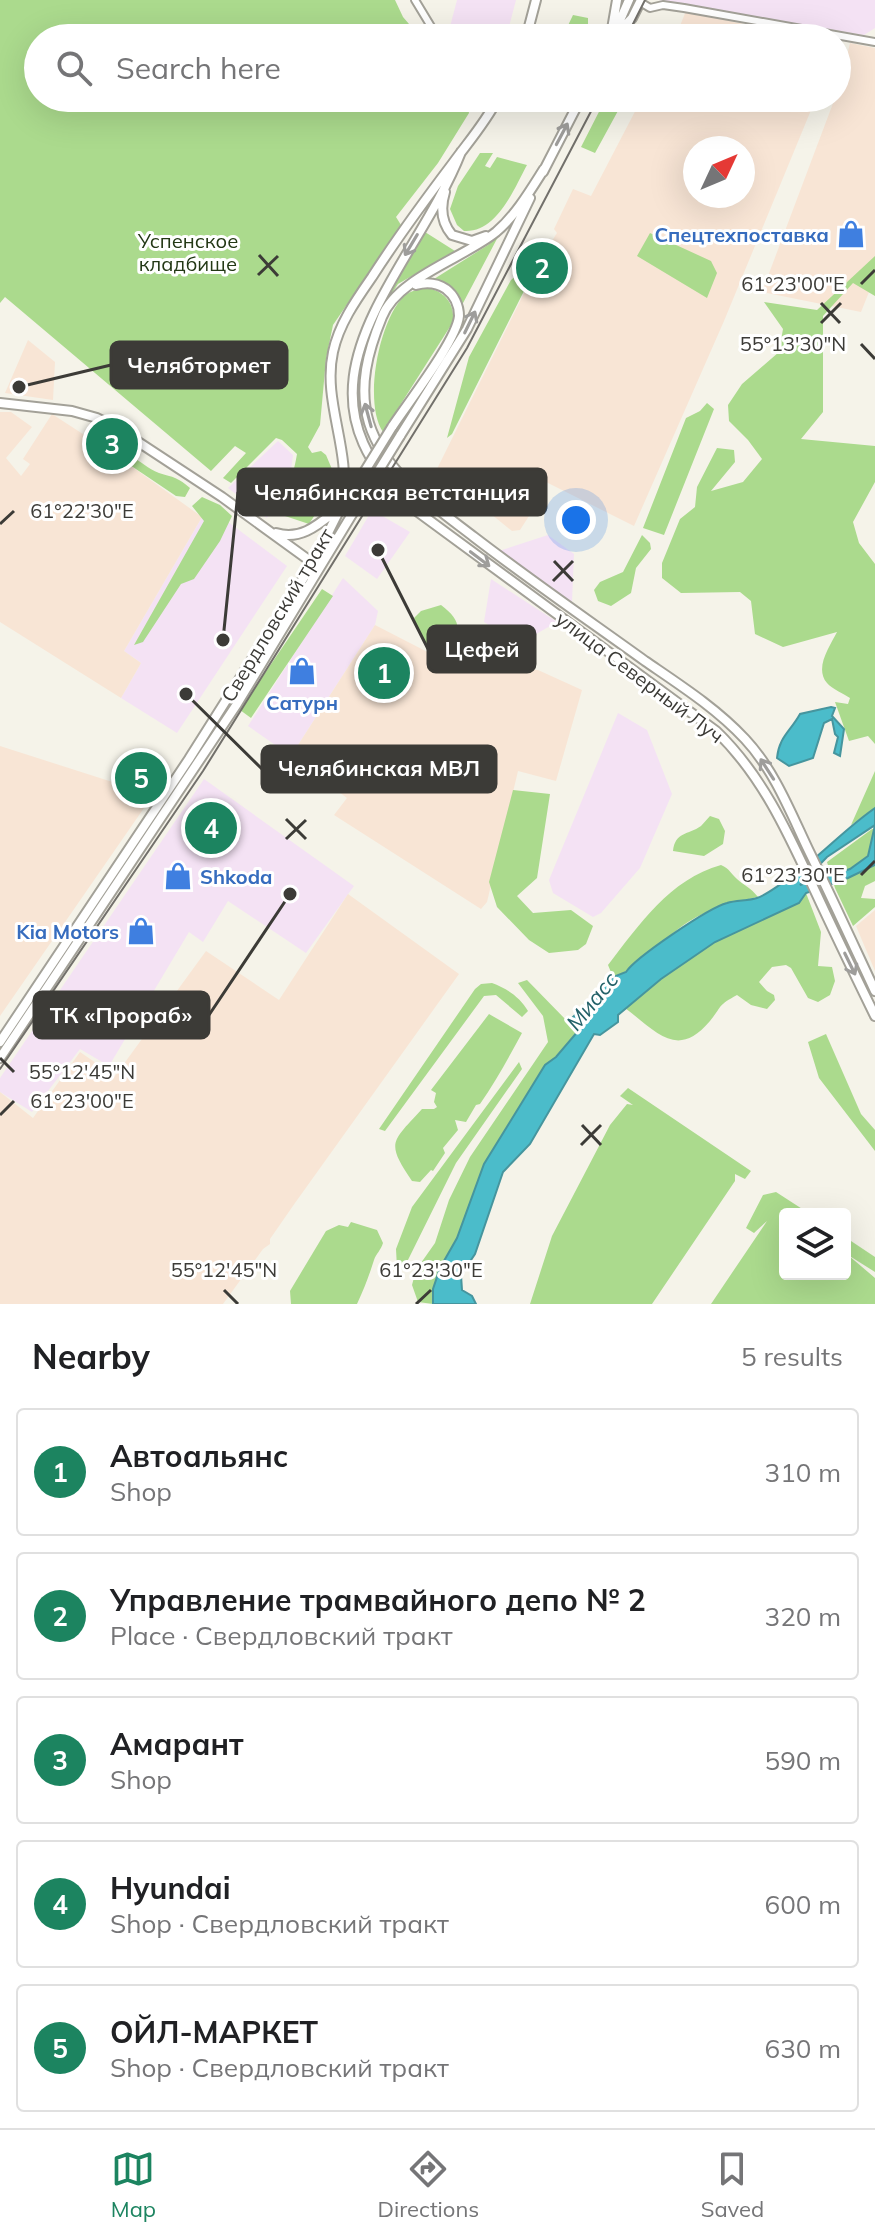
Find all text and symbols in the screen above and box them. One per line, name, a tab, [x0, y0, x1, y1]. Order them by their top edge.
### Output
search box	[24, 24, 851, 112]
icon: search	[52, 46, 96, 90]
text: Search here	[116, 49, 281, 87]
one-way arrow	[555, 122, 571, 146]
north arrow	[683, 136, 755, 208]
shop icon: Спецтехпоставка	[836, 219, 866, 249]
place label: Спецтехпоставка	[654, 222, 829, 247]
park label: Успенское кладбище	[137, 228, 238, 276]
one-way arrow	[402, 233, 418, 256]
pin: 2	[516, 238, 568, 298]
text: 61°23'00"E	[741, 271, 845, 296]
one-way arrow	[463, 311, 478, 335]
text: 55°13'30"N	[740, 331, 846, 356]
callout: Челябтормет	[111, 342, 287, 388]
text: Челябтормет	[127, 351, 271, 379]
one-way arrow	[360, 403, 375, 429]
pin: 3	[86, 414, 138, 474]
callout: Челябинская ветстанция	[238, 469, 546, 515]
text: Челябинская ветстанция	[254, 478, 530, 506]
text: 61°22'30"E	[30, 498, 134, 523]
your location	[556, 500, 596, 540]
street label: Свердловский тракт	[215, 523, 339, 706]
one-way arrow	[469, 551, 490, 568]
street label: улица Северный Луч	[551, 606, 729, 748]
callout: Цефей	[428, 626, 535, 672]
text: Цефей	[444, 635, 520, 663]
pin: 1	[358, 643, 410, 703]
shop icon: Сатурн	[287, 656, 317, 686]
place label: Сатурн	[266, 690, 338, 715]
callout: Челябинская МВЛ	[262, 746, 496, 792]
pin: 5	[115, 748, 167, 808]
text: Челябинская МВЛ	[278, 754, 480, 782]
one-way arrow	[759, 758, 775, 780]
pin: 4	[185, 798, 237, 858]
shop icon: Shkoda	[163, 861, 193, 891]
text: 61°23'30"E	[741, 862, 845, 887]
place label: Shkoda	[200, 864, 272, 889]
shop icon: Kia Motors	[126, 916, 156, 946]
place label: Kia Motors	[16, 919, 119, 944]
one-way arrow	[843, 951, 858, 975]
water label: Миасс	[560, 966, 624, 1036]
callout: ТК «Прораб»	[34, 992, 209, 1038]
text: ТК «Прораб»	[50, 1001, 192, 1029]
text: 55°12'45"N	[29, 1059, 135, 1084]
text: 61°23'00"E	[30, 1088, 134, 1113]
map controls	[779, 1208, 851, 1280]
button: layers	[779, 1208, 851, 1280]
text: 55°12'45"N	[171, 1257, 277, 1282]
text: 61°23'30"E	[379, 1257, 483, 1282]
text: Nearby	[32, 1335, 150, 1378]
text: 5 results	[741, 1340, 843, 1373]
text: Автоальянс	[110, 1437, 288, 1475]
text: 1	[52, 1456, 68, 1489]
text: 310 m	[765, 1456, 841, 1489]
text: Shop	[110, 1475, 172, 1508]
text: Управление трамвайного депо № 2	[110, 1581, 646, 1619]
text: 2	[52, 1600, 68, 1633]
text: 320 m	[765, 1600, 841, 1633]
text: Place · Свердловский тракт	[110, 1619, 453, 1652]
text: Амарант	[110, 1725, 244, 1763]
text: 3	[52, 1744, 68, 1777]
text: 590 m	[765, 1744, 841, 1777]
text: Shop	[110, 1763, 172, 1796]
text: Hyundai	[110, 1869, 231, 1907]
text: 4	[52, 1888, 68, 1921]
text: 600 m	[765, 1888, 841, 1921]
text: Shop · Свердловский тракт	[110, 1907, 449, 1940]
text: ОЙЛ-МАРКЕТ	[110, 2013, 318, 2051]
text: 5	[52, 2032, 68, 2065]
text: 630 m	[765, 2032, 841, 2065]
text: Shop · Свердловский тракт	[110, 2051, 449, 2084]
tab: Map	[111, 2147, 156, 2223]
tab: Directions	[378, 2147, 479, 2223]
tab: Saved	[701, 2147, 764, 2223]

